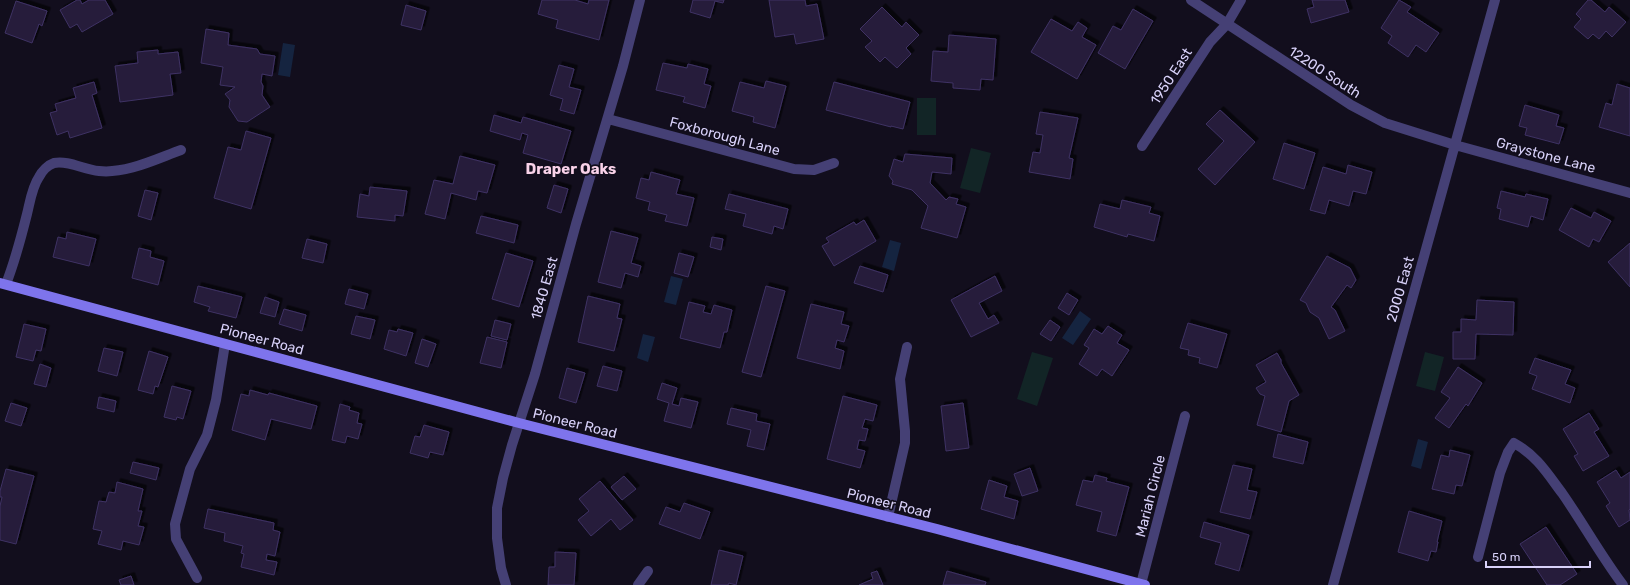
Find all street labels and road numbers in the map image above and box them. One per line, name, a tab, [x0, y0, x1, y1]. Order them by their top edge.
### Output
street label: 12200 South	[1285, 43, 1364, 102]
street label: 1950 East	[1147, 44, 1196, 108]
street label: Foxborough Lane	[668, 114, 782, 159]
street label: Graystone Lane	[1494, 134, 1598, 177]
street label: 1840 East	[527, 254, 562, 322]
street label: 2000 East	[1383, 254, 1418, 324]
street label: Pioneer Road	[218, 320, 306, 359]
street label: Pioneer Road	[531, 405, 619, 442]
street label: Mariah Circle	[1132, 453, 1169, 539]
street label: Pioneer Road	[845, 485, 933, 522]

